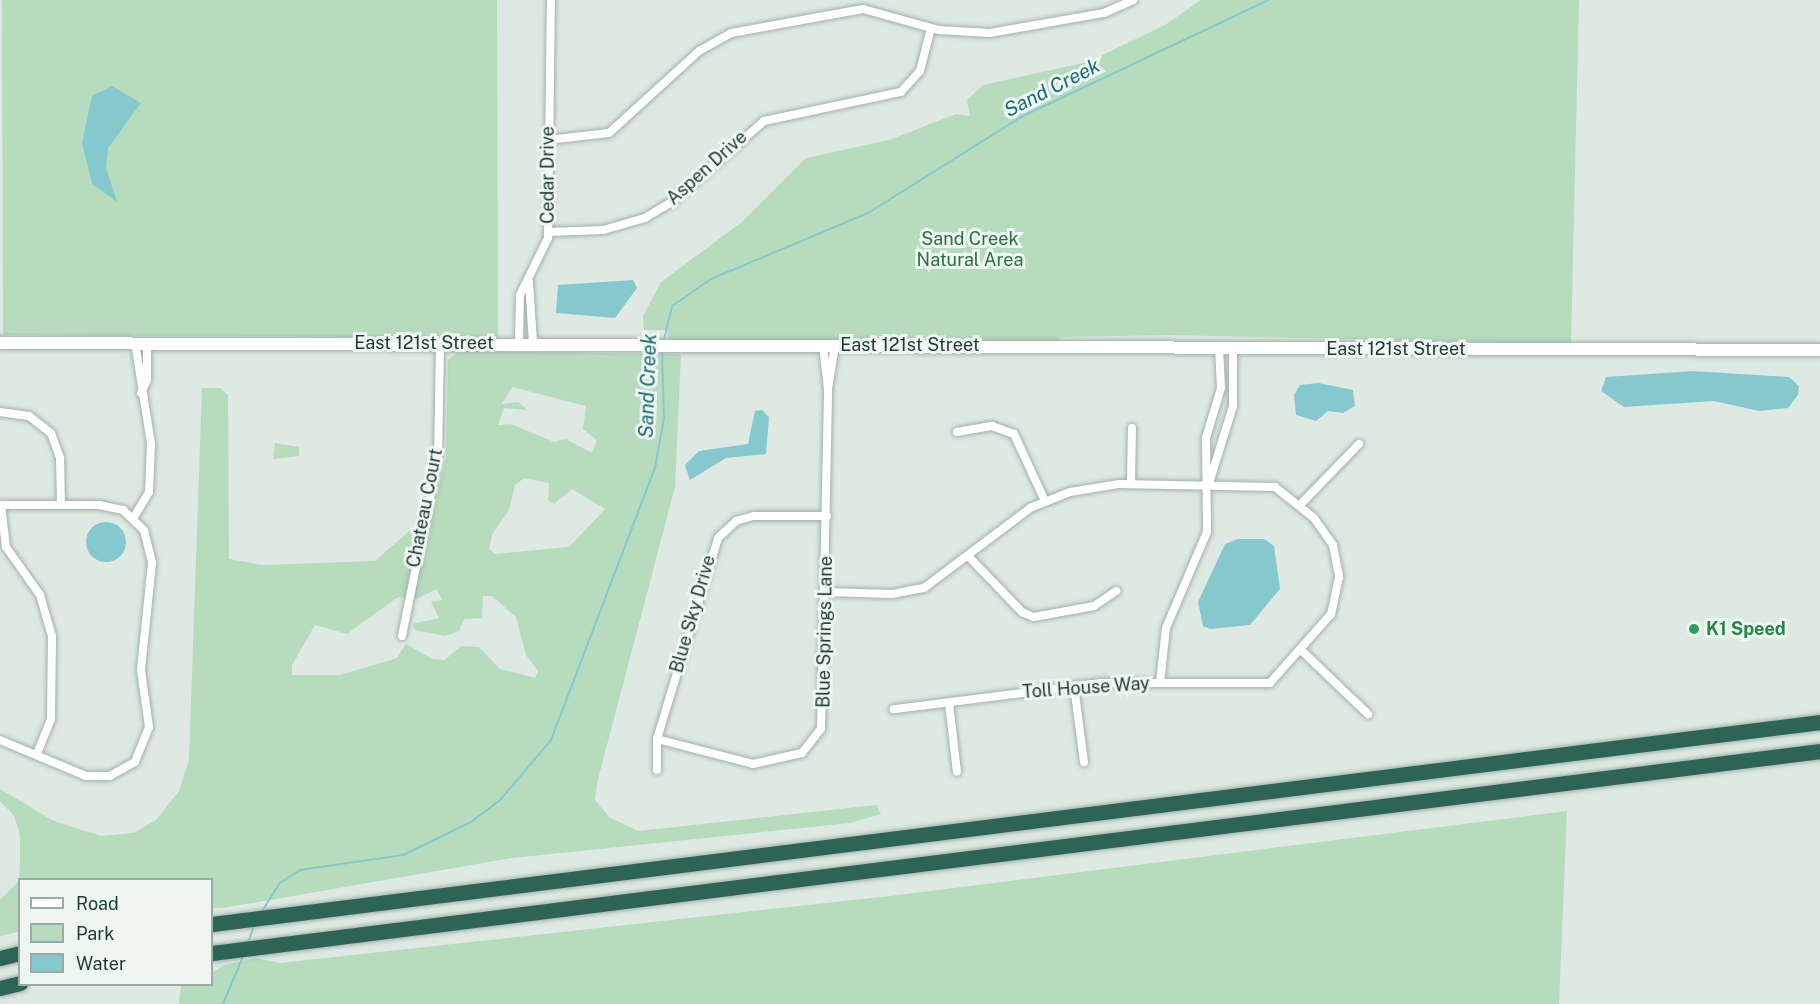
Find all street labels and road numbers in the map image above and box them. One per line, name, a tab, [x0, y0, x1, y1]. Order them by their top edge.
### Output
street label: Cedar Drive	[537, 126, 559, 224]
street label: Aspen Drive	[662, 126, 752, 210]
street label: East 121st Street	[354, 332, 494, 354]
street label: East 121st Street	[840, 334, 980, 356]
street label: East 121st Street	[1326, 338, 1466, 360]
street label: Chateau Court	[403, 447, 447, 569]
street label: Blue Sky Drive	[666, 553, 720, 675]
street label: Blue Springs Lane	[813, 556, 837, 708]
street label: Toll House Way	[1021, 673, 1151, 703]

